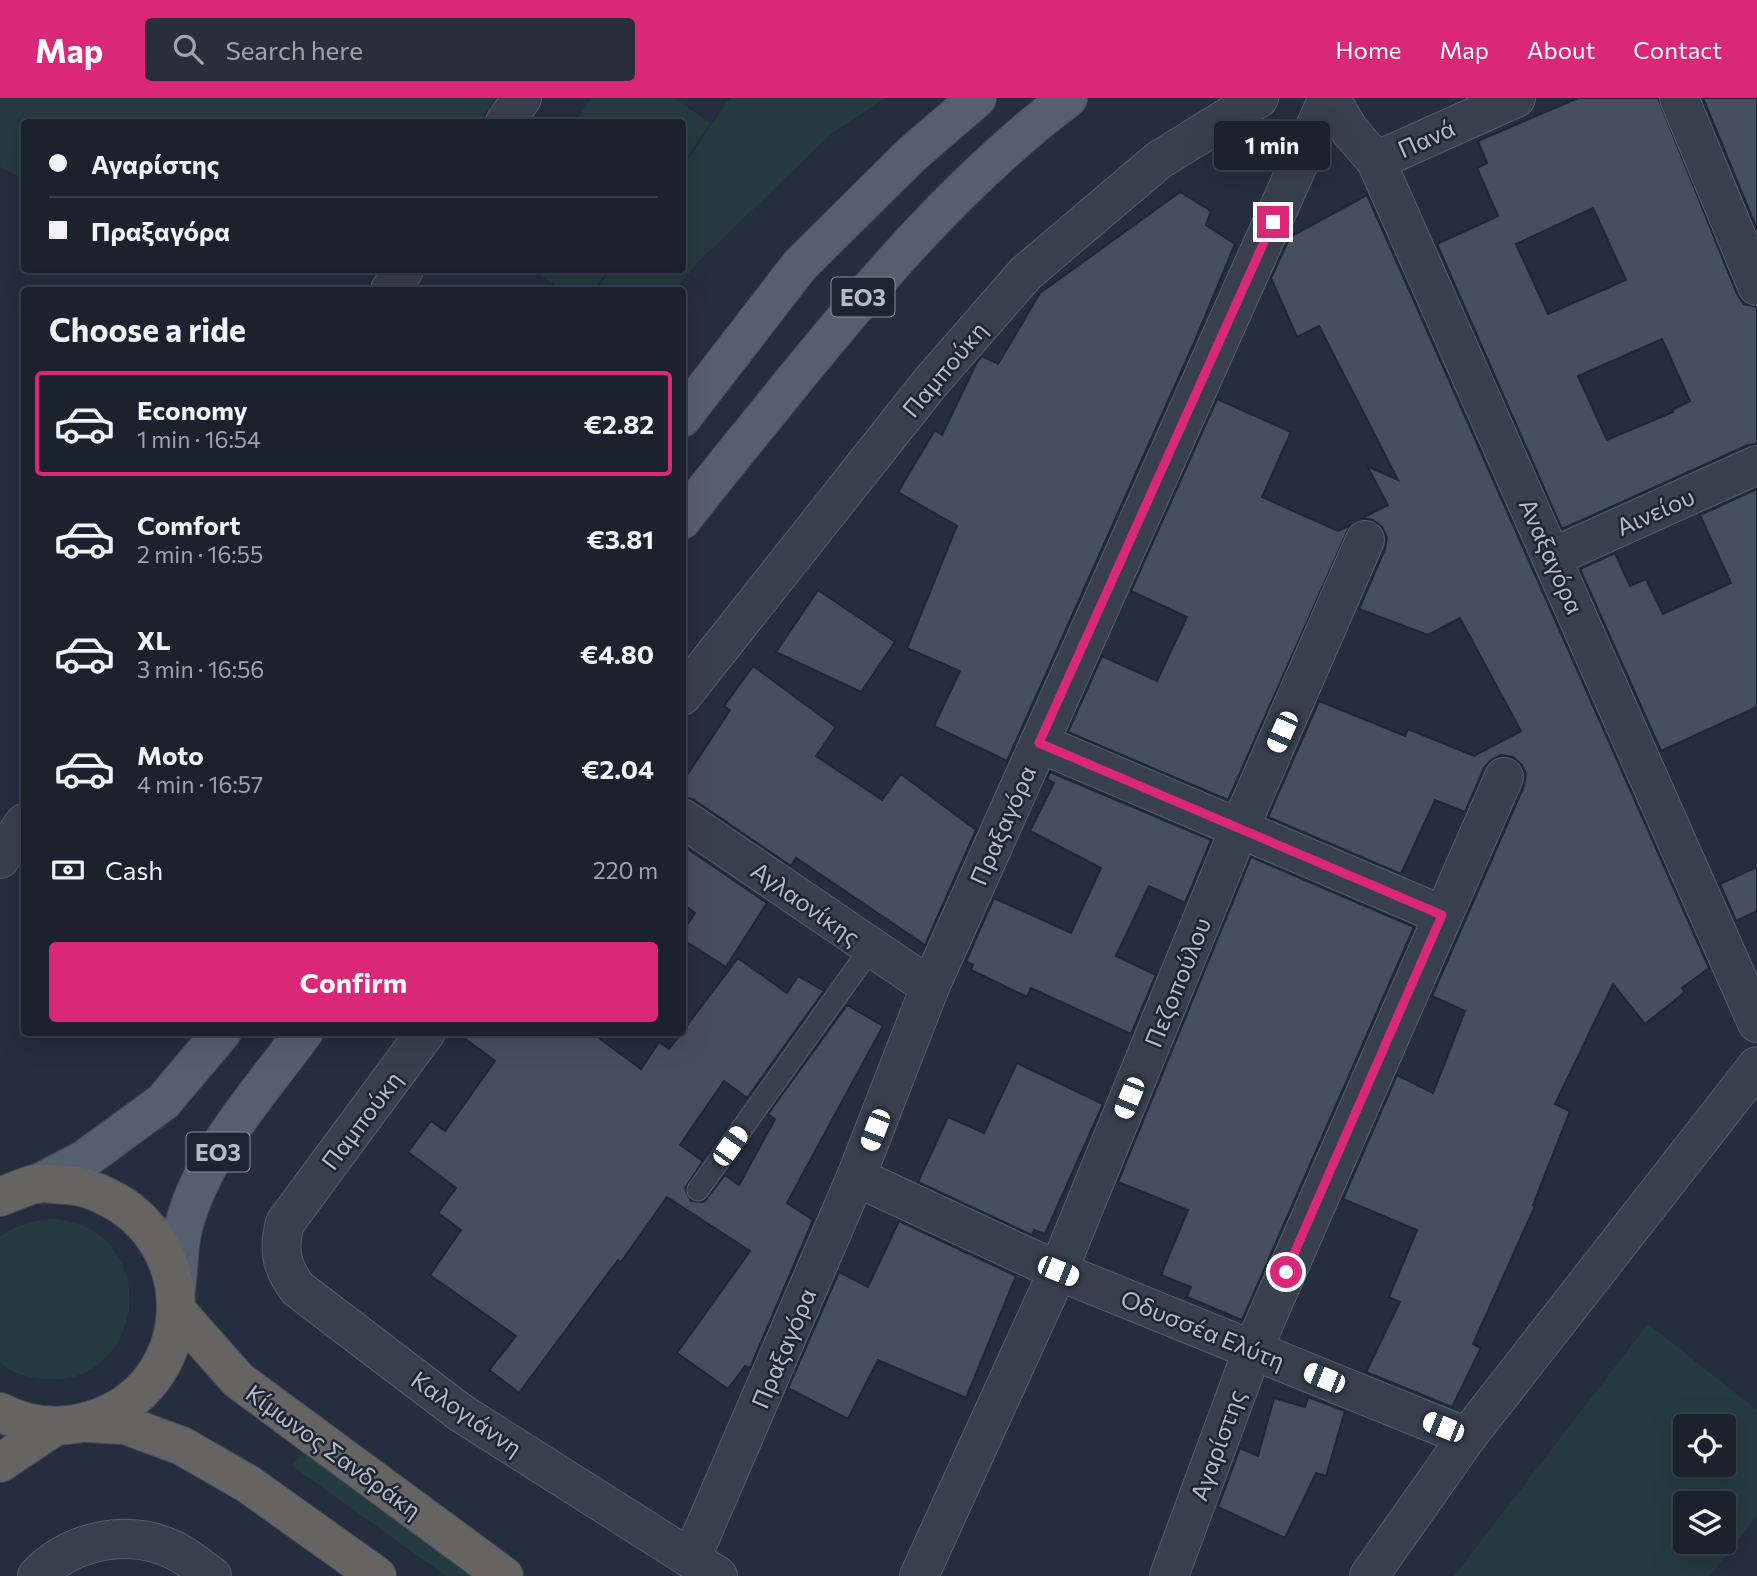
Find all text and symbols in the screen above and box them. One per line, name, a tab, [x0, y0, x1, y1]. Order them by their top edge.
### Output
search box	[145, 18, 635, 81]
text: Map	[35, 29, 103, 70]
icon: search	[169, 30, 207, 68]
text: Search here	[225, 34, 363, 65]
text: Home	[1336, 35, 1402, 64]
text: Map	[1440, 35, 1489, 64]
text: About	[1527, 35, 1595, 64]
text: Contact	[1633, 35, 1722, 64]
street label: Πανά	[1393, 113, 1459, 163]
callout: 1 min	[1215, 121, 1331, 170]
text: 1 min	[1245, 131, 1299, 159]
text: Αγαρίστης	[91, 148, 219, 179]
route end	[1257, 206, 1289, 238]
text: Πραξαγόρα	[91, 215, 230, 246]
road number: ΕΟ3	[832, 278, 894, 316]
text: Choose a ride	[49, 309, 246, 349]
street label: Παμπούκη	[896, 315, 992, 423]
icon: car	[53, 392, 116, 455]
text: Economy	[137, 394, 248, 425]
text: €2.82	[584, 408, 654, 439]
text: 1 min · 16:54	[137, 425, 261, 453]
street label: Αινείου	[1612, 481, 1698, 541]
street label: Αναξαγόρα	[1514, 494, 1590, 618]
icon: car	[53, 507, 116, 570]
text: Comfort	[137, 509, 240, 540]
text: €3.81	[587, 523, 654, 554]
text: 2 min · 16:55	[137, 540, 263, 568]
icon: car	[53, 622, 116, 685]
text: XL	[137, 624, 171, 655]
text: €4.80	[580, 638, 654, 669]
text: 3 min · 16:56	[137, 655, 264, 683]
car	[1264, 709, 1301, 755]
icon: car	[53, 737, 116, 800]
text: Moto	[137, 739, 204, 770]
text: €2.04	[581, 753, 654, 784]
street label: Πραξαγόρα	[963, 761, 1041, 889]
text: 4 min · 16:57	[137, 770, 263, 798]
icon: cash	[49, 851, 87, 889]
text: Cash	[105, 854, 163, 885]
street label: Αγλαονίκης	[746, 855, 866, 951]
text: 220 m	[593, 856, 658, 884]
street label: Πεζοπούλου	[1138, 913, 1216, 1051]
button: Confirm	[49, 942, 658, 1022]
street label: Παμπούκη	[315, 1065, 407, 1175]
car	[1112, 1075, 1147, 1121]
car	[858, 1107, 893, 1153]
car	[710, 1123, 751, 1169]
road number: ΕΟ3	[186, 1133, 249, 1172]
car	[1035, 1253, 1082, 1289]
route start	[1270, 1256, 1302, 1288]
street label: Οδυσσέα Ελύτη	[1117, 1283, 1289, 1375]
street label: Πραξαγόρα	[745, 1284, 821, 1412]
car	[1301, 1360, 1348, 1396]
street label: Καλογιάννη	[406, 1364, 528, 1462]
street label: Κίμωνος Σανδράκη	[241, 1378, 427, 1524]
street label: Αγαρίστης	[1184, 1385, 1250, 1505]
car	[1420, 1409, 1467, 1445]
map controls	[1673, 1414, 1736, 1554]
button: locate	[1673, 1414, 1736, 1477]
button: layers	[1673, 1491, 1736, 1554]

